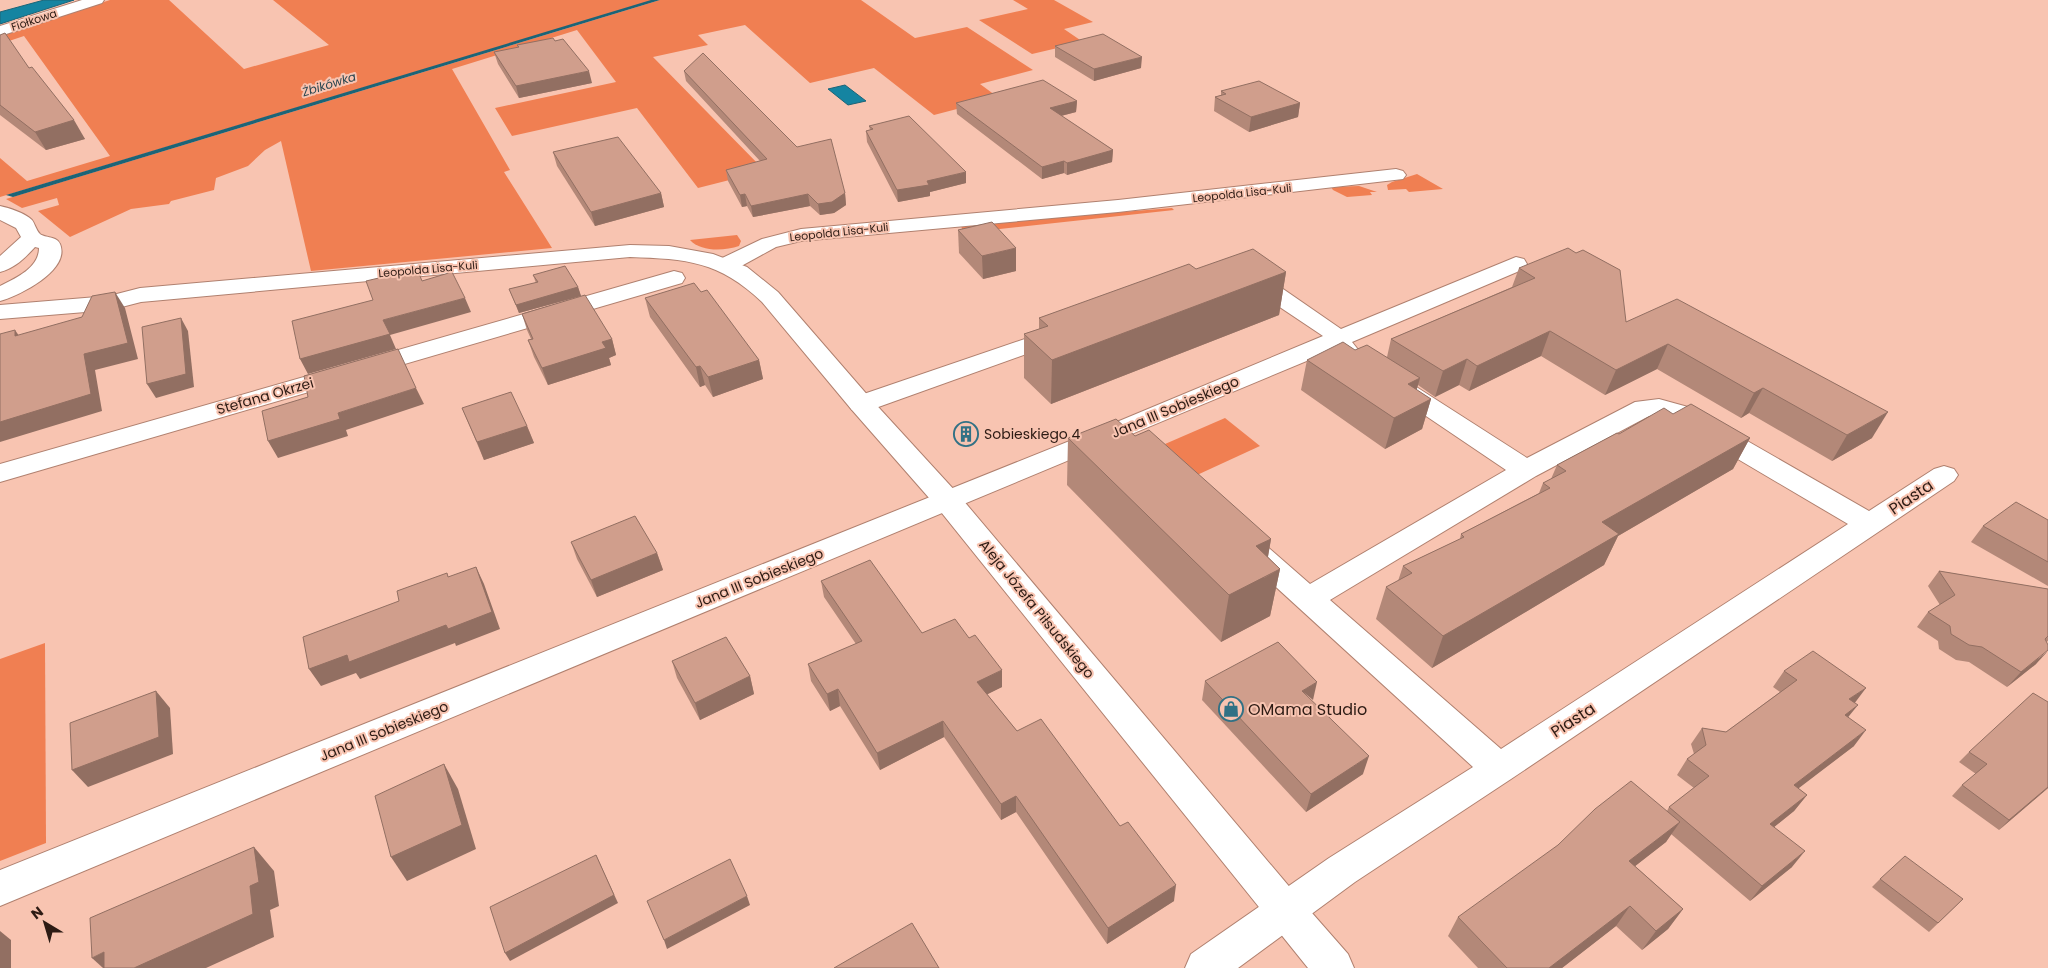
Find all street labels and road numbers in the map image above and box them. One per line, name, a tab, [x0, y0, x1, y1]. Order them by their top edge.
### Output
street label: Fiołkowa	[9, 5, 59, 35]
street label: Leopolda Lisa-Kuli	[1192, 180, 1293, 206]
street label: Leopolda Lisa-Kuli	[789, 219, 890, 245]
street label: Leopolda Lisa-Kuli	[378, 257, 478, 281]
street label: Jana III Sobieskiego	[1108, 371, 1242, 443]
street label: Stefana Okrzei	[214, 373, 316, 419]
street label: Piasta	[1884, 474, 1938, 520]
street label: Aleja Józefa Piłsudskiego	[975, 535, 1099, 683]
street label: Jana III Sobieskiego	[692, 543, 826, 613]
street label: Jana III Sobieskiego	[317, 696, 451, 766]
street label: Piasta	[1546, 697, 1600, 743]

